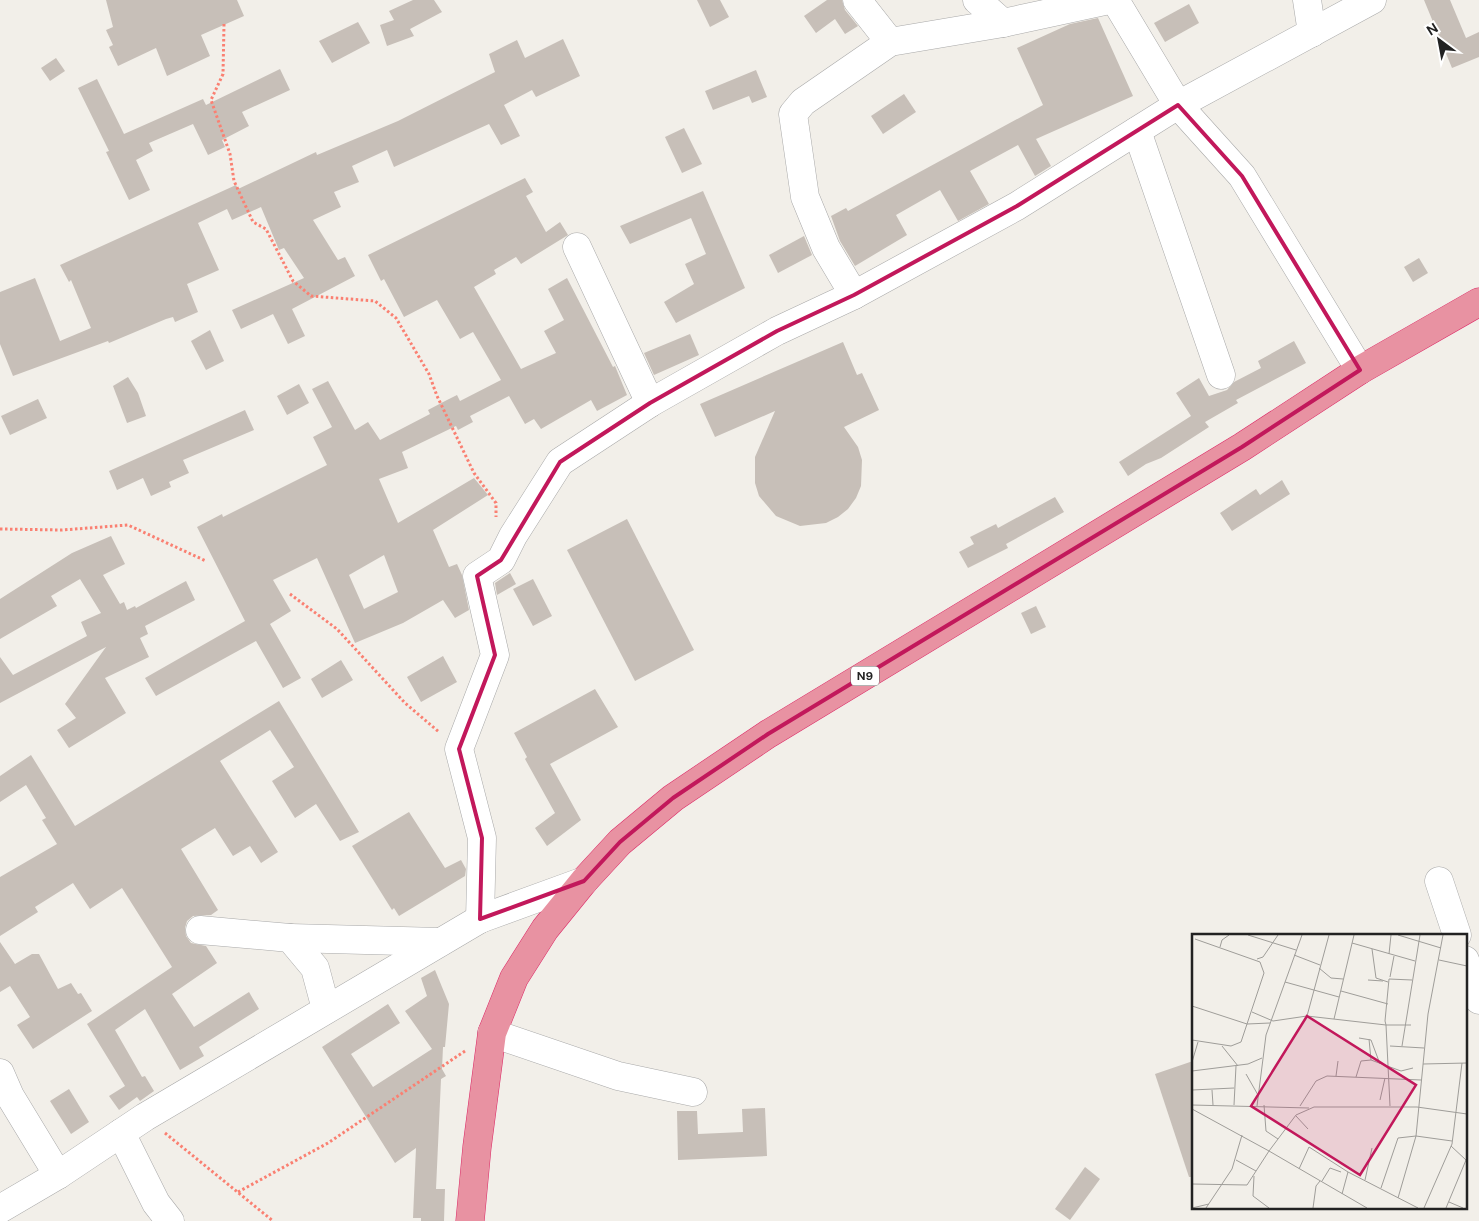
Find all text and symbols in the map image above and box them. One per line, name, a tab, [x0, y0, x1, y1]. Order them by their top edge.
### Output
north arrow	[1414, 15, 1464, 65]
text: N	[1423, 19, 1441, 39]
road number: N9	[851, 666, 879, 686]
inset map	[1192, 934, 1466, 1208]

